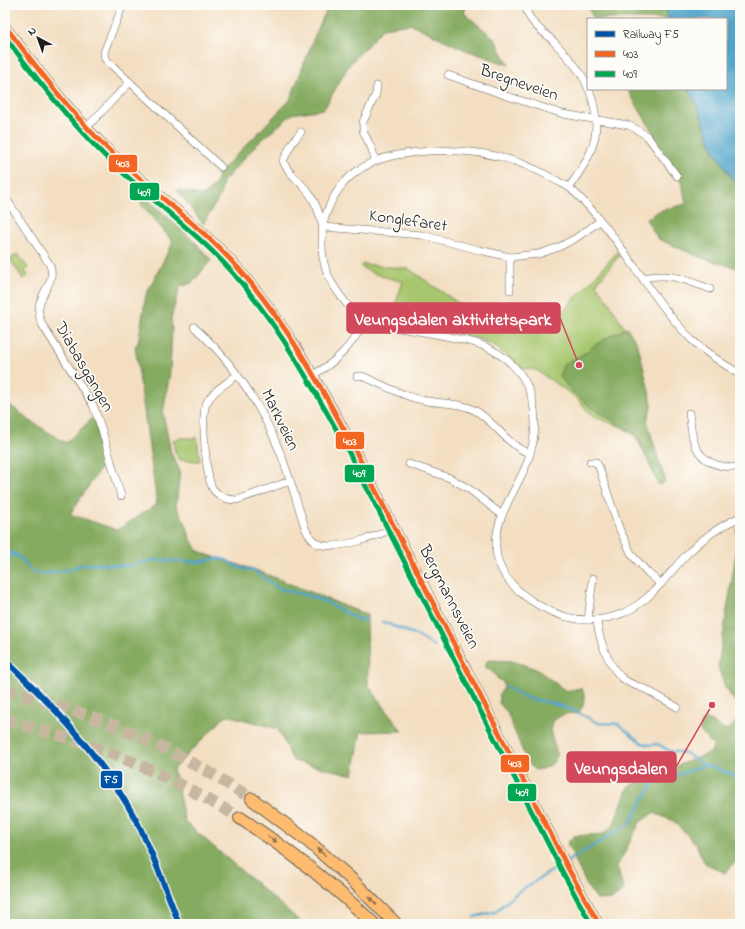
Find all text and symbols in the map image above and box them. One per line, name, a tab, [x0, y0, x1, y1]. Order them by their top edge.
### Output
north arrow	[18, 18, 58, 58]
legend	[587, 18, 727, 90]
text: N	[24, 23, 40, 40]
text: Railway F5	[623, 26, 679, 45]
text: 403	[623, 46, 638, 64]
street label: Bregneveien	[475, 58, 562, 110]
text: 409	[623, 66, 637, 84]
line badge: 403	[108, 154, 138, 173]
text: 403	[115, 156, 130, 172]
line badge: 409	[129, 182, 160, 201]
text: 409	[137, 185, 151, 201]
street label: Konglefaret	[367, 203, 449, 241]
callout: Veungsdalen aktivitetspark	[347, 303, 560, 333]
text: Veungsdalen aktivitetspark	[354, 308, 552, 335]
street label: Diabasgangen	[46, 316, 120, 418]
street label: Markveien	[254, 385, 306, 455]
line badge: 403	[335, 431, 365, 450]
text: 403	[342, 434, 357, 450]
line badge: 409	[344, 464, 375, 483]
text: 409	[352, 466, 366, 482]
street label: Bergmannsveien	[410, 540, 486, 654]
callout: Veungsdalen	[567, 752, 676, 782]
line badge: 403	[500, 754, 530, 773]
text: 403	[507, 756, 522, 772]
text: Veungsdalen	[574, 757, 667, 784]
line badge: F5	[100, 770, 123, 789]
text: F5	[103, 772, 118, 788]
line badge: 409	[507, 783, 537, 802]
text: 409	[515, 785, 529, 801]
one-way arrow	[267, 835, 278, 843]
one-way arrow	[315, 847, 326, 856]
one-way arrow	[368, 896, 378, 906]

